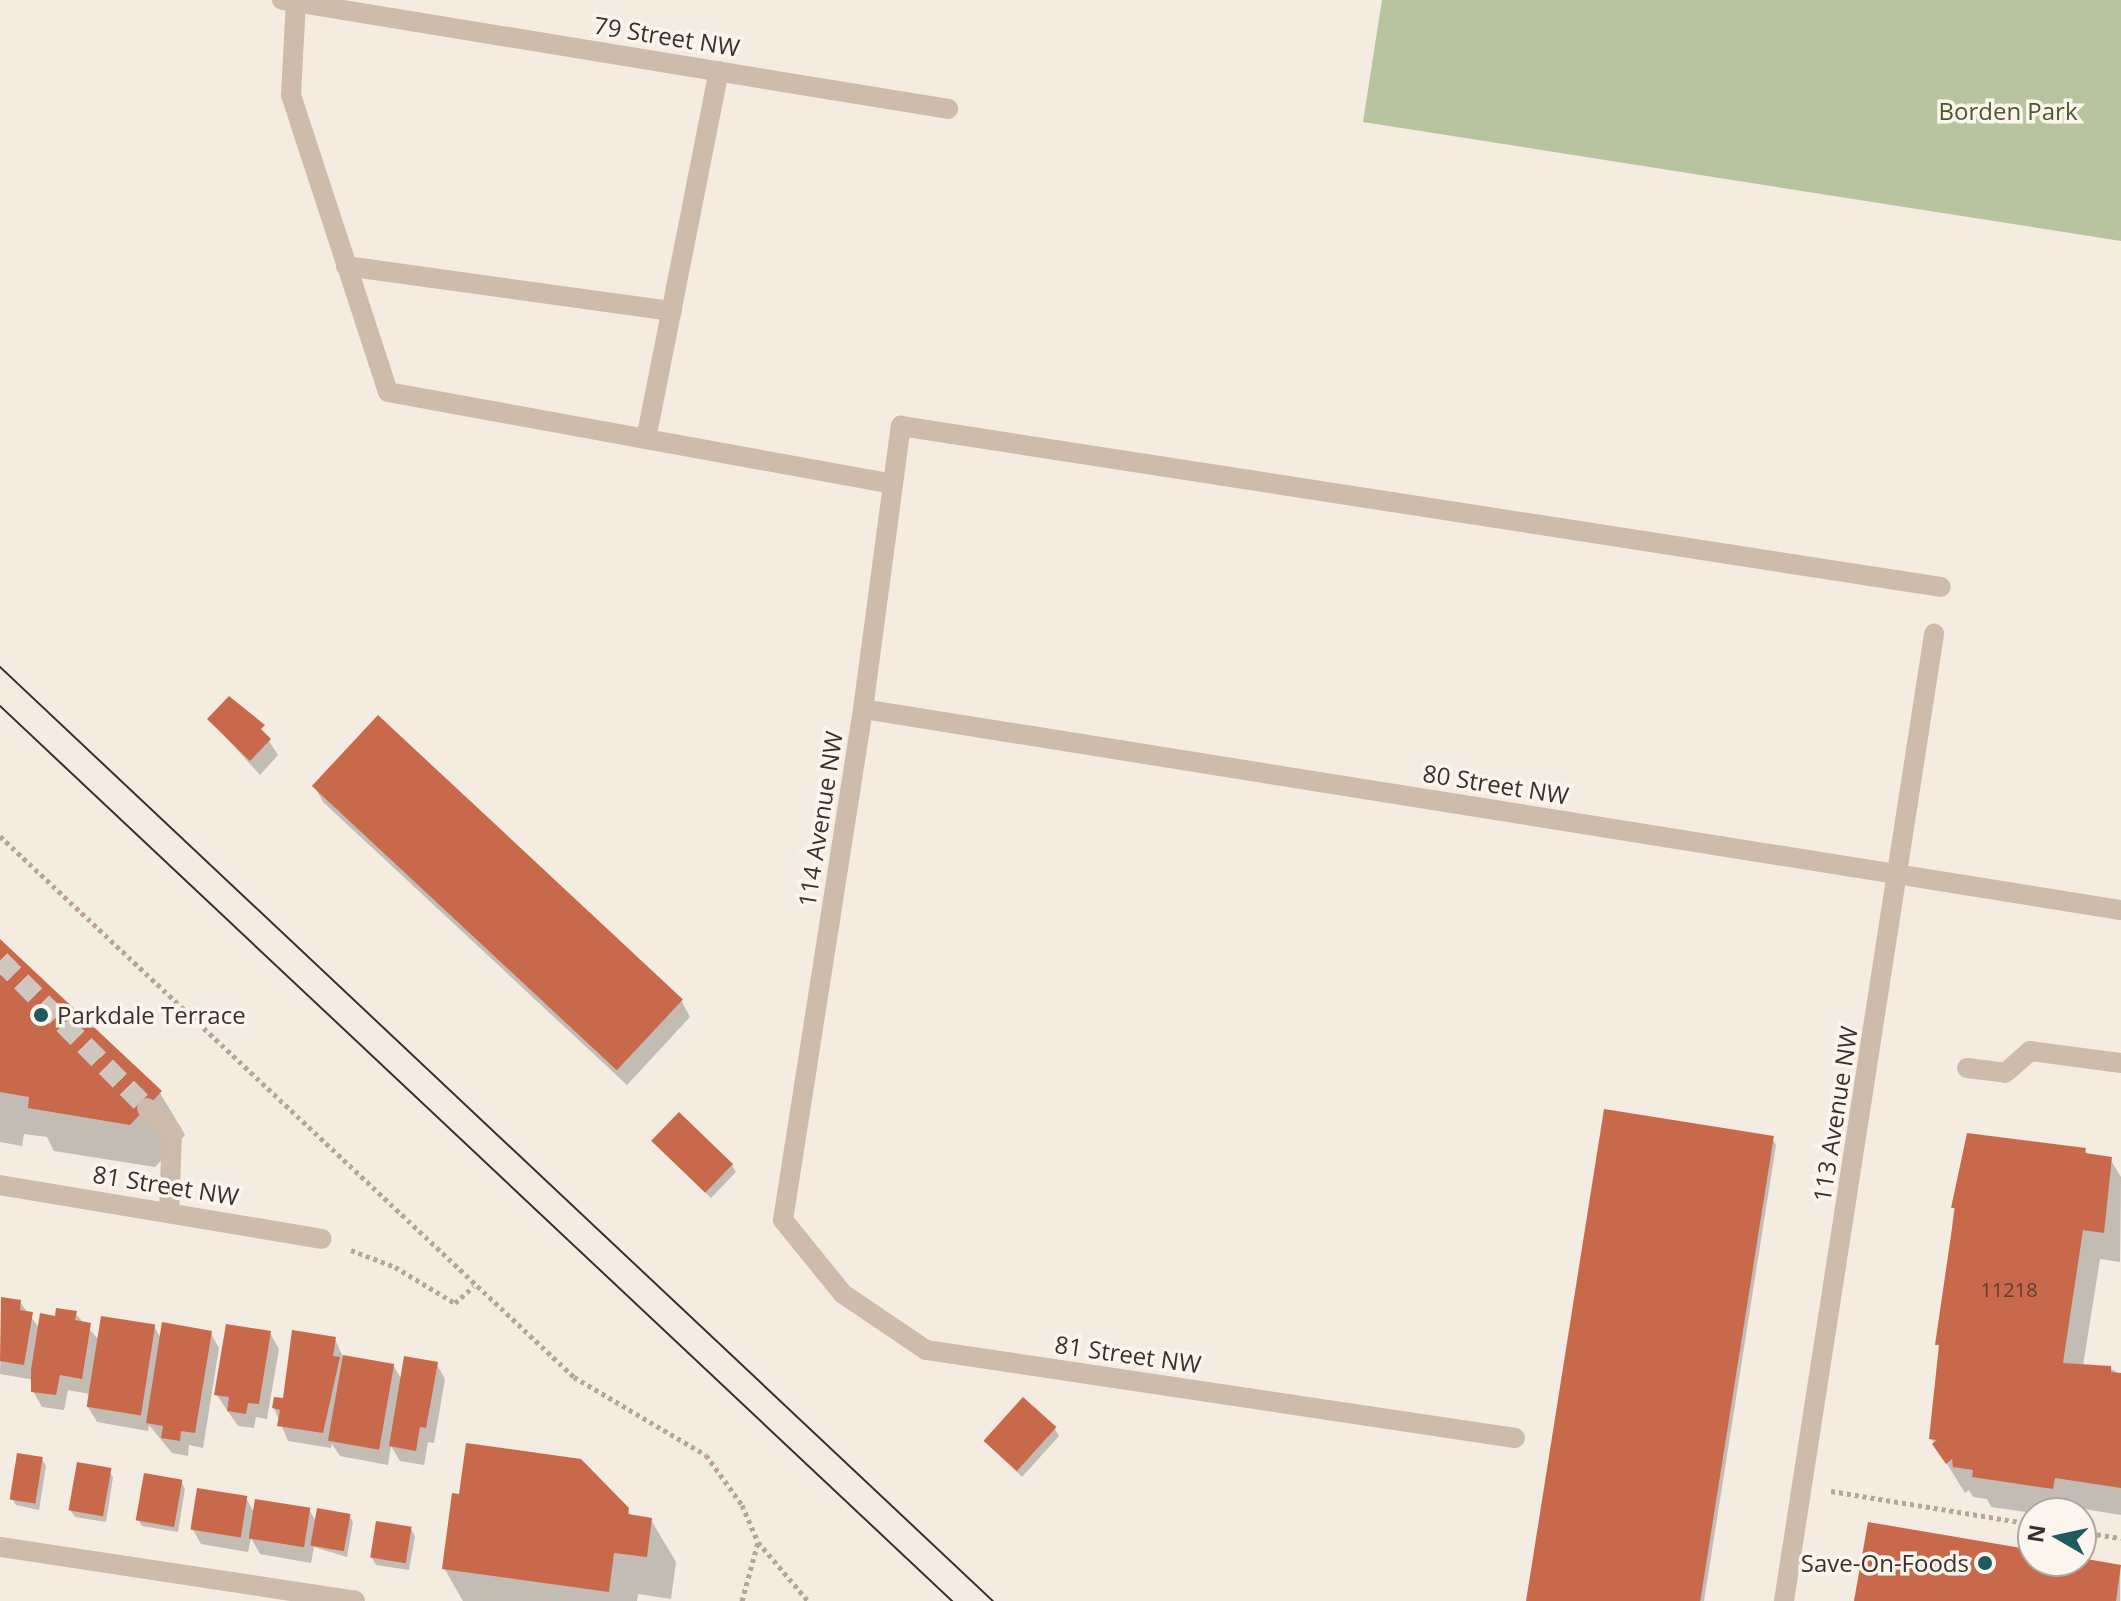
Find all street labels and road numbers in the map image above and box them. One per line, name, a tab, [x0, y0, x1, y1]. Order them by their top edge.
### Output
street label: 79 Street NW	[592, 10, 742, 62]
street label: 114 Avenue NW	[792, 729, 848, 909]
street label: 80 Street NW	[1421, 758, 1571, 810]
street label: 113 Avenue NW	[1807, 1024, 1863, 1204]
street label: 81 Street NW	[91, 1159, 241, 1211]
street label: 81 Street NW	[1053, 1329, 1203, 1379]

